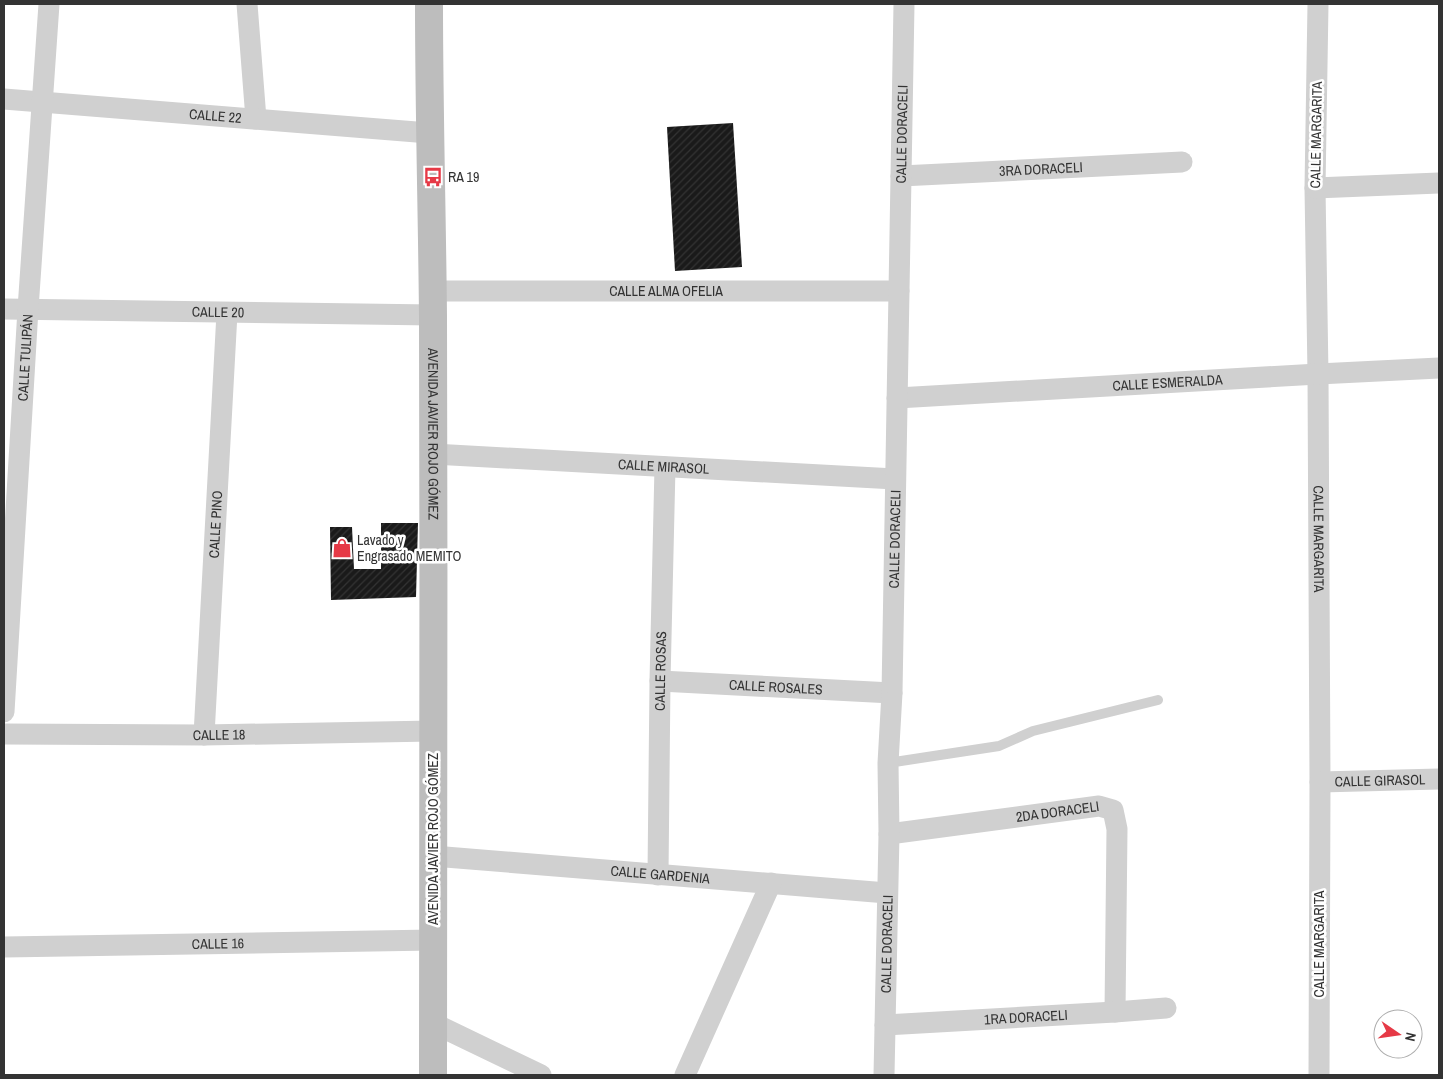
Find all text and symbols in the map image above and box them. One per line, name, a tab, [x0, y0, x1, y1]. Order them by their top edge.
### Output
street label: CALLE MARGARITA	[1306, 81, 1326, 189]
street label: CALLE DORACELI	[892, 85, 912, 184]
street label: CALLE 22	[188, 105, 242, 127]
street label: 3RA DORACELI	[999, 158, 1083, 180]
bus stop icon: RA 19	[422, 166, 444, 188]
place label: RA 19	[448, 168, 479, 186]
street label: CALLE ALMA OFELIA	[609, 282, 723, 300]
street label: CALLE 20	[192, 303, 244, 321]
street label: CALLE TULIPÁN	[14, 314, 37, 402]
street label: AVENIDA JAVIER ROJO GÓMEZ	[424, 347, 442, 520]
street label: CALLE ESMERALDA	[1112, 370, 1224, 395]
street label: CALLE MIRASOL	[618, 455, 710, 478]
street label: CALLE MARGARITA	[1310, 485, 1328, 593]
street label: CALLE PINO	[205, 490, 226, 559]
street label: CALLE DORACELI	[885, 490, 905, 589]
place label: Lavado y Engrasado MEMITO	[357, 531, 462, 565]
shop icon: Lavado y Engrasado MEMITO	[331, 537, 353, 559]
street label: CALLE ROSAS	[651, 631, 670, 711]
street label: CALLE ROSALES	[728, 676, 824, 698]
street label: CALLE 18	[193, 725, 245, 744]
street label: AVENIDA JAVIER ROJO GÓMEZ	[424, 753, 442, 926]
street label: CALLE GIRASOL	[1334, 770, 1426, 791]
street label: 2DA DORACELI	[1015, 797, 1100, 826]
street label: CALLE GARDENIA	[610, 862, 711, 888]
street label: CALLE MARGARITA	[1310, 890, 1328, 997]
street label: CALLE DORACELI	[877, 895, 897, 993]
street label: CALLE 16	[192, 934, 244, 953]
street label: 1RA DORACELI	[983, 1006, 1068, 1028]
north arrow	[1373, 1009, 1423, 1059]
text: N	[1401, 1031, 1420, 1043]

